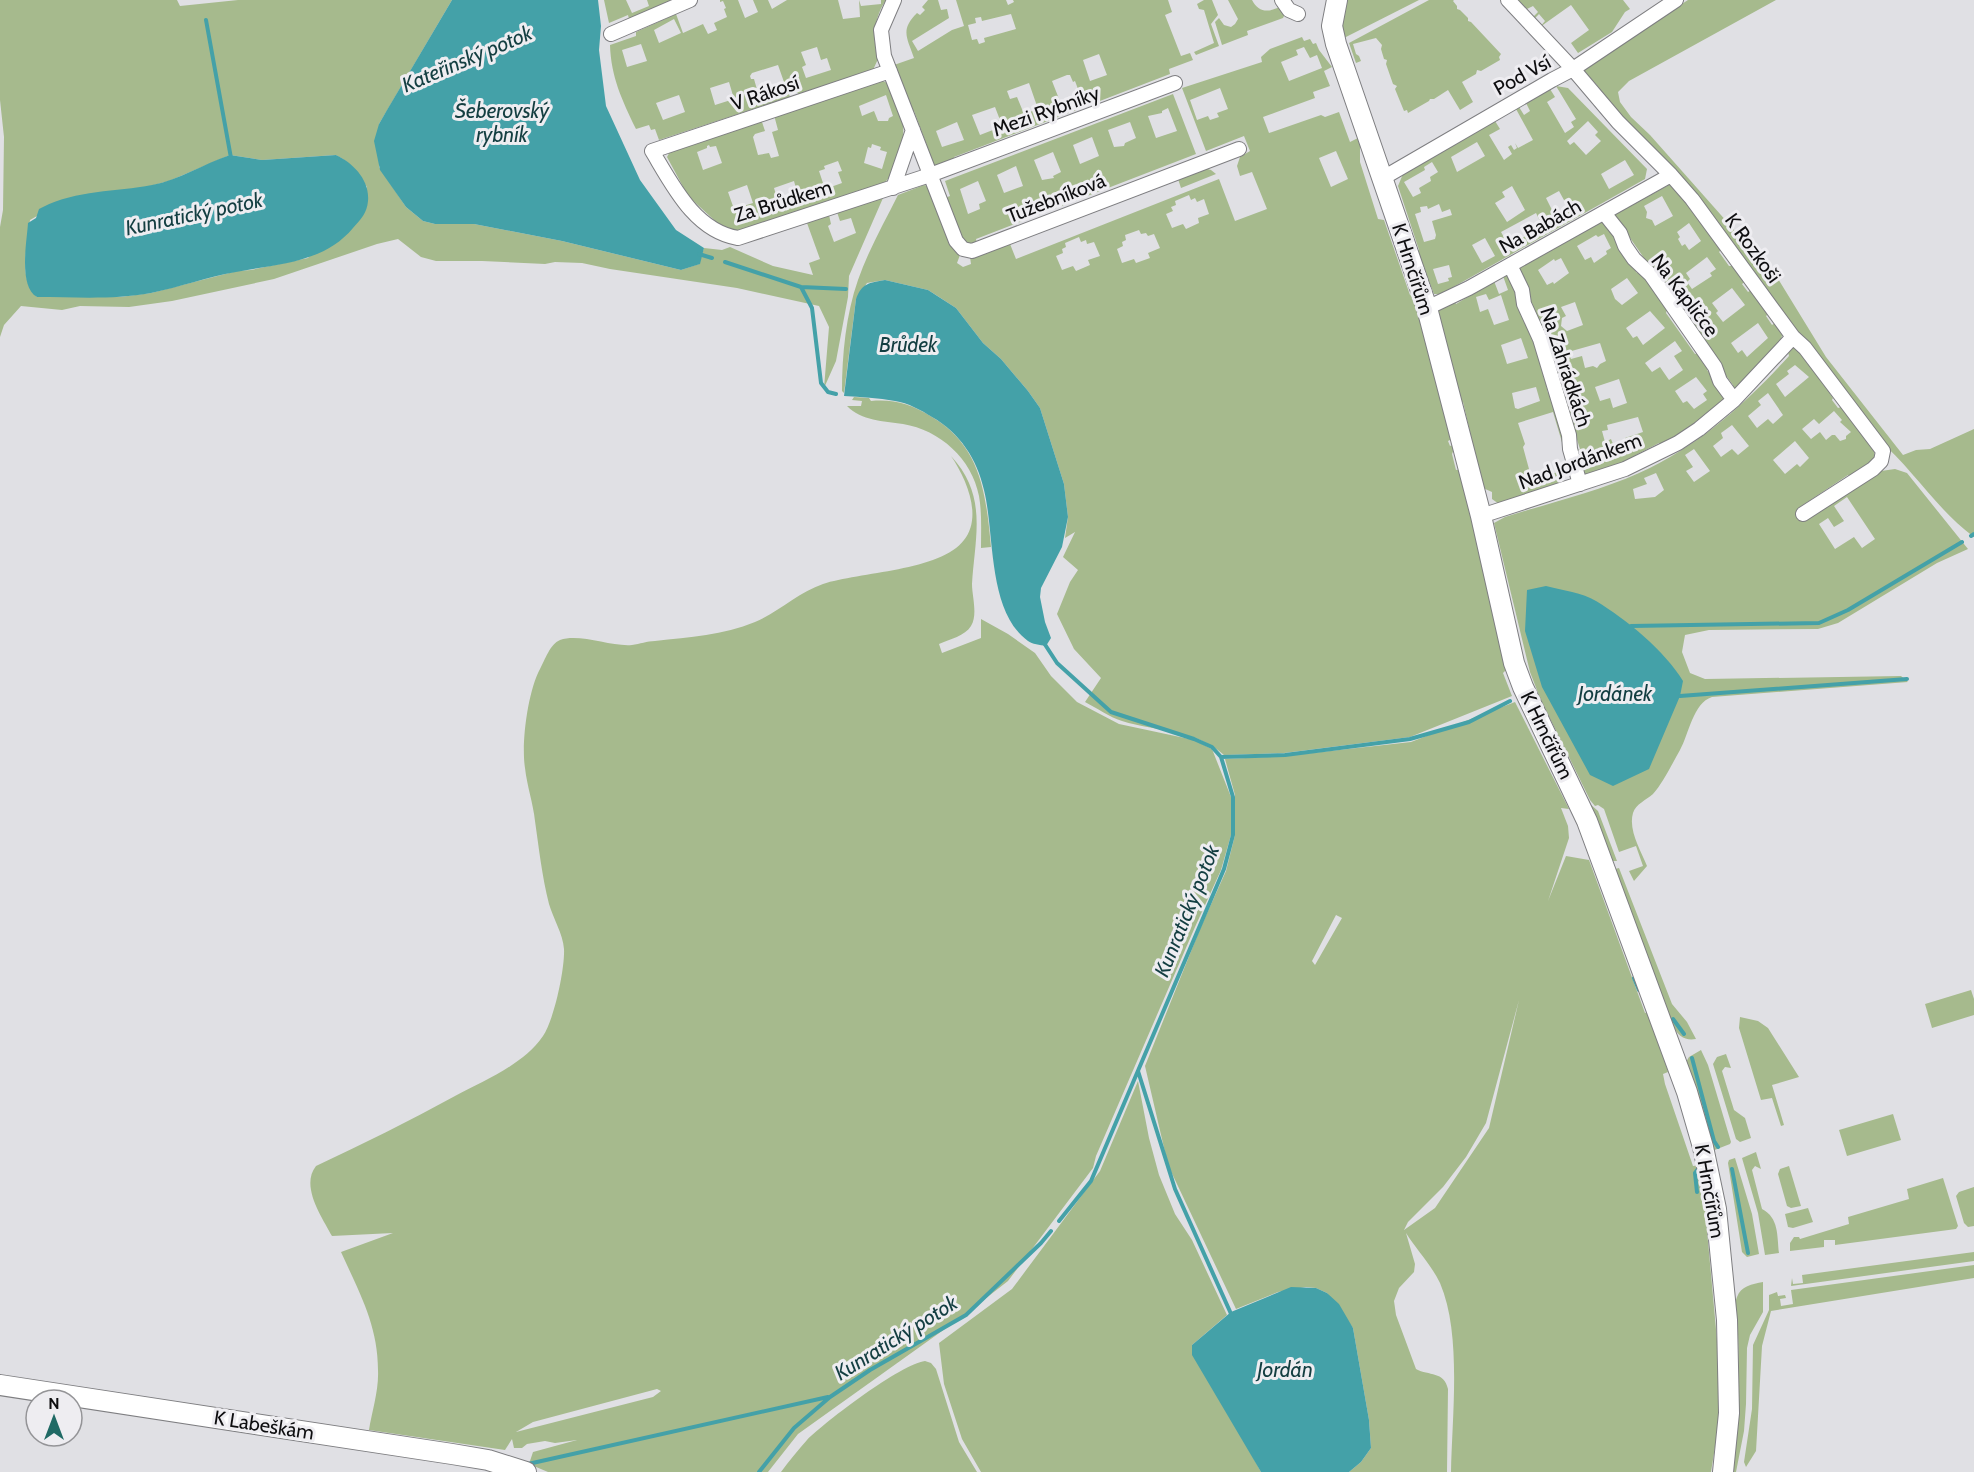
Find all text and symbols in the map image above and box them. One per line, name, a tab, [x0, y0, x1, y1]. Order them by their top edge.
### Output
water label: Kateřinský potok	[398, 19, 537, 97]
street label: Pod Vsí	[1489, 50, 1555, 100]
street label: V Rákosí	[728, 70, 802, 116]
street label: Mezi Rybníky	[989, 81, 1103, 141]
water label: Šeberovský rybník	[455, 98, 551, 147]
street label: Tužebníková	[1003, 168, 1109, 228]
street label: Za Brůdkem	[731, 175, 835, 227]
water label: Kunratický potok	[123, 187, 266, 240]
street label: Na Babách	[1495, 194, 1585, 258]
street label: K Rozkoši	[1720, 209, 1786, 287]
street label: K Hrnčířům	[1387, 220, 1439, 318]
street label: Na Kapličce	[1646, 249, 1724, 341]
street label: Na Zahrádkách	[1535, 304, 1597, 430]
water label: Brůdek	[879, 332, 938, 357]
street label: Nad Jordánkem	[1515, 428, 1645, 494]
water label: Jordánek	[1576, 681, 1653, 706]
street label: K Hrnčířům	[1515, 687, 1579, 783]
water label: Kunratický potok	[1149, 840, 1225, 980]
street label: K Hrnčířům	[1690, 1142, 1730, 1240]
water label: Kunratický potok	[830, 1289, 963, 1385]
water label: Jordán	[1255, 1357, 1313, 1382]
north arrow	[24, 1388, 84, 1448]
text: N	[48, 1394, 60, 1413]
street label: K Labeškám	[212, 1405, 316, 1445]

